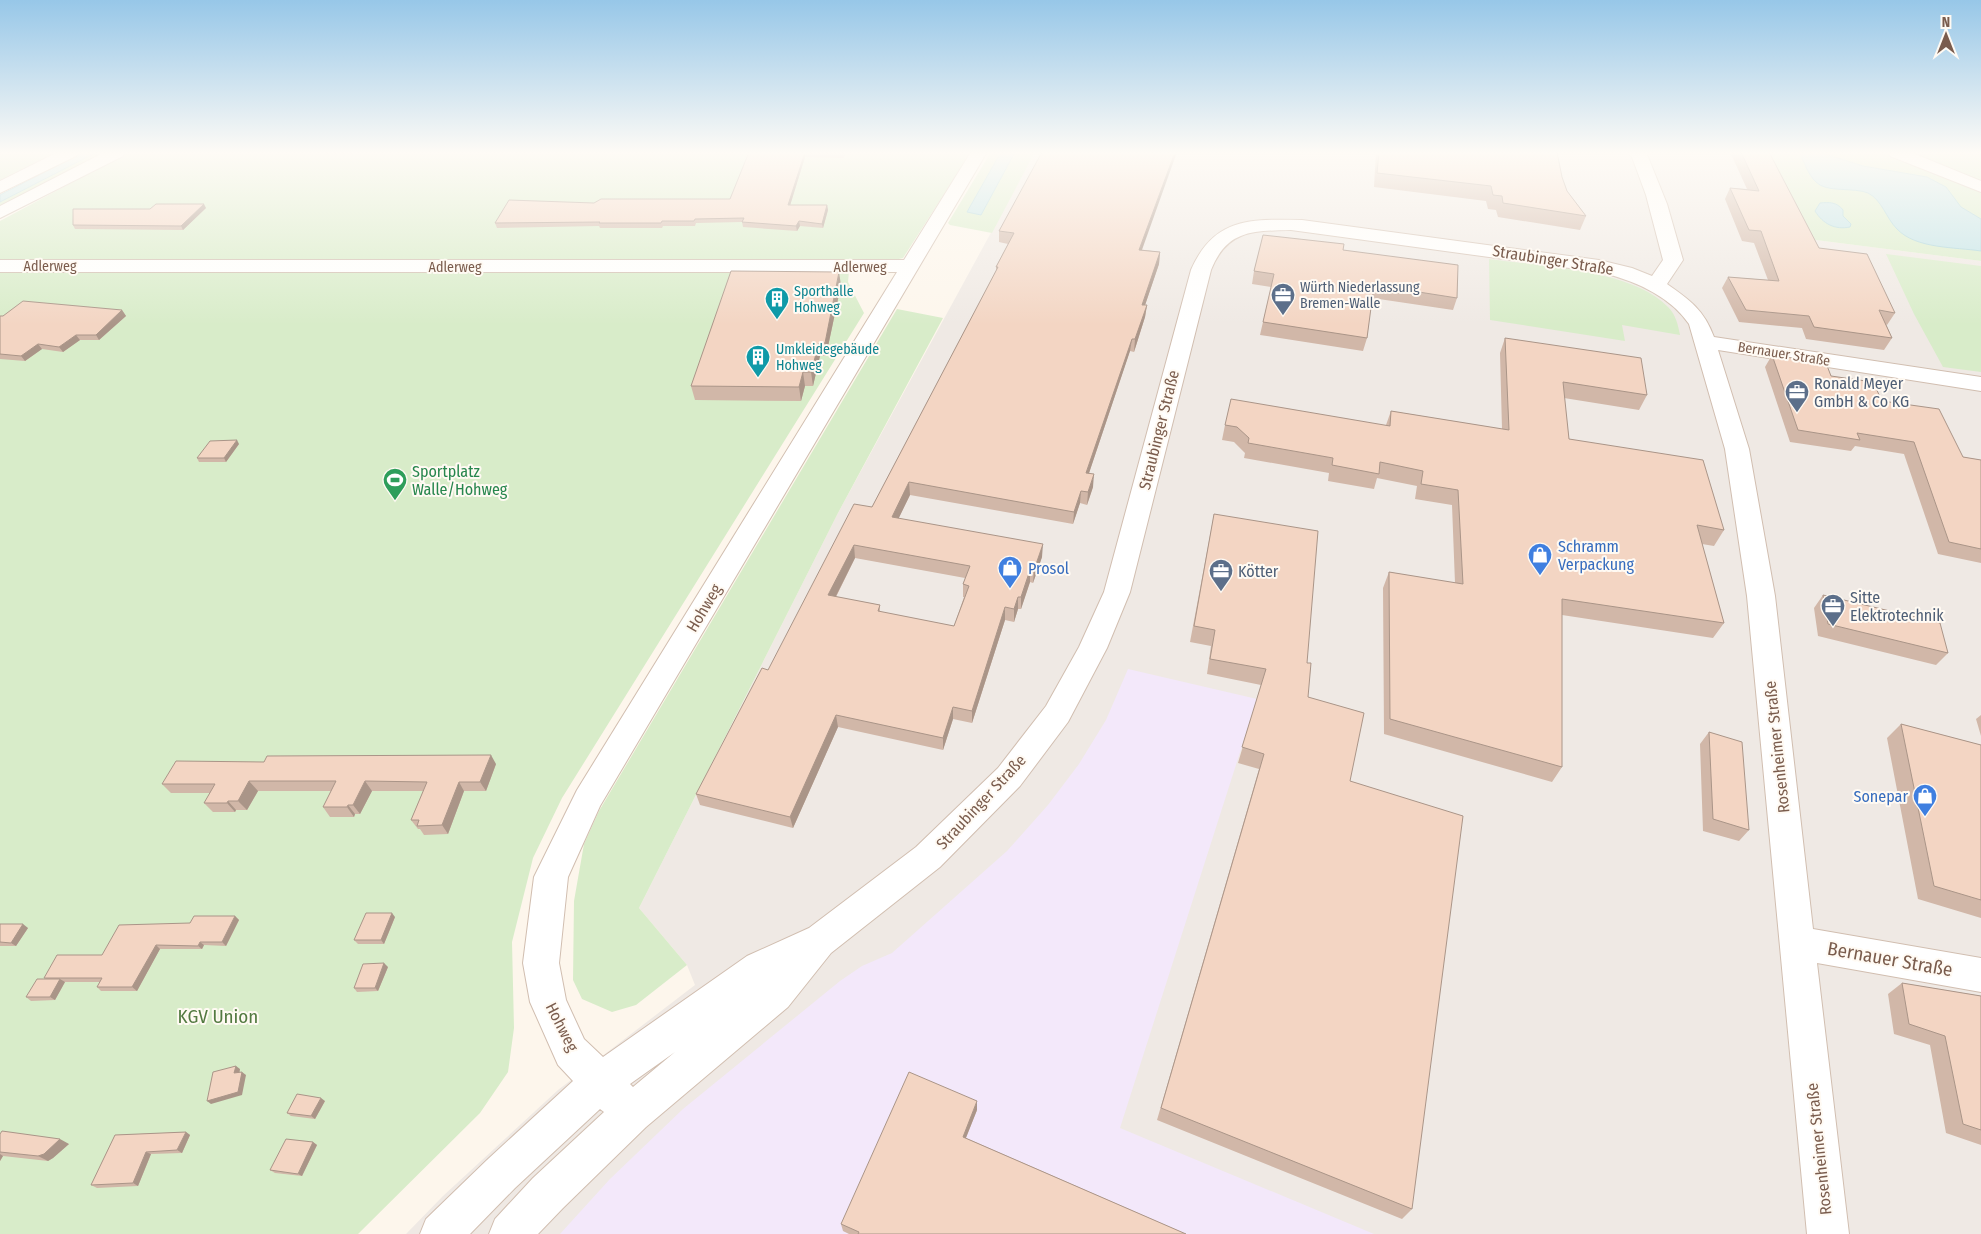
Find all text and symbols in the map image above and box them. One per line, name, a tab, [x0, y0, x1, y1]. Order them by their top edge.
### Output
north arrow	[1921, 10, 1971, 60]
text: N	[1942, 14, 1950, 31]
street label: Straubinger Straße	[1491, 241, 1615, 279]
street label: Adlerweg	[24, 258, 77, 275]
street label: Adlerweg	[429, 259, 482, 276]
street label: Adlerweg	[834, 259, 887, 276]
place label: Würth Niederlassung Bremen-Walle	[1300, 279, 1420, 312]
office icon: Würth Niederlassung Bremen-Walle	[1270, 282, 1296, 316]
place label: Sporthalle Hohweg	[794, 283, 854, 316]
building icon: Sporthalle Hohweg	[764, 286, 790, 320]
street label: Bernauer Straße	[1737, 338, 1832, 370]
place label: Umkleidegebäude Hohweg	[776, 341, 879, 374]
building icon: Umkleidegebäude Hohweg	[745, 344, 771, 378]
street label: Straubinger Straße	[1135, 368, 1183, 492]
place label: Ronald Meyer GmbH & Co KG	[1814, 374, 1909, 411]
office icon: Ronald Meyer GmbH & Co KG	[1784, 379, 1810, 413]
place label: Sportplatz Walle/Hohweg	[412, 462, 508, 499]
sports icon: Sportplatz Walle/Hohweg	[382, 467, 408, 501]
place label: Schramm Verpackung	[1558, 537, 1634, 574]
shop icon: Schramm Verpackung	[1527, 542, 1553, 576]
shop icon: Prosol	[997, 555, 1023, 589]
office icon: Kötter	[1208, 558, 1234, 592]
place label: Prosol	[1028, 559, 1069, 578]
place label: Kötter	[1238, 562, 1279, 581]
street label: Hohweg	[682, 580, 726, 635]
place label: Sitte Elektrotechnik	[1850, 588, 1944, 625]
office icon: Sitte Elektrotechnik	[1820, 593, 1846, 627]
street label: Rosenheimer Straße	[1761, 680, 1793, 814]
street label: Straubinger Straße	[932, 751, 1030, 853]
shop icon: Sonepar	[1912, 783, 1938, 817]
place label: Sonepar	[1854, 787, 1908, 806]
street label: Bernauer Straße	[1826, 937, 1954, 981]
street label: Hohweg	[542, 999, 583, 1055]
park label: KGV Union	[178, 1005, 258, 1028]
street label: Rosenheimer Straße	[1803, 1082, 1835, 1216]

